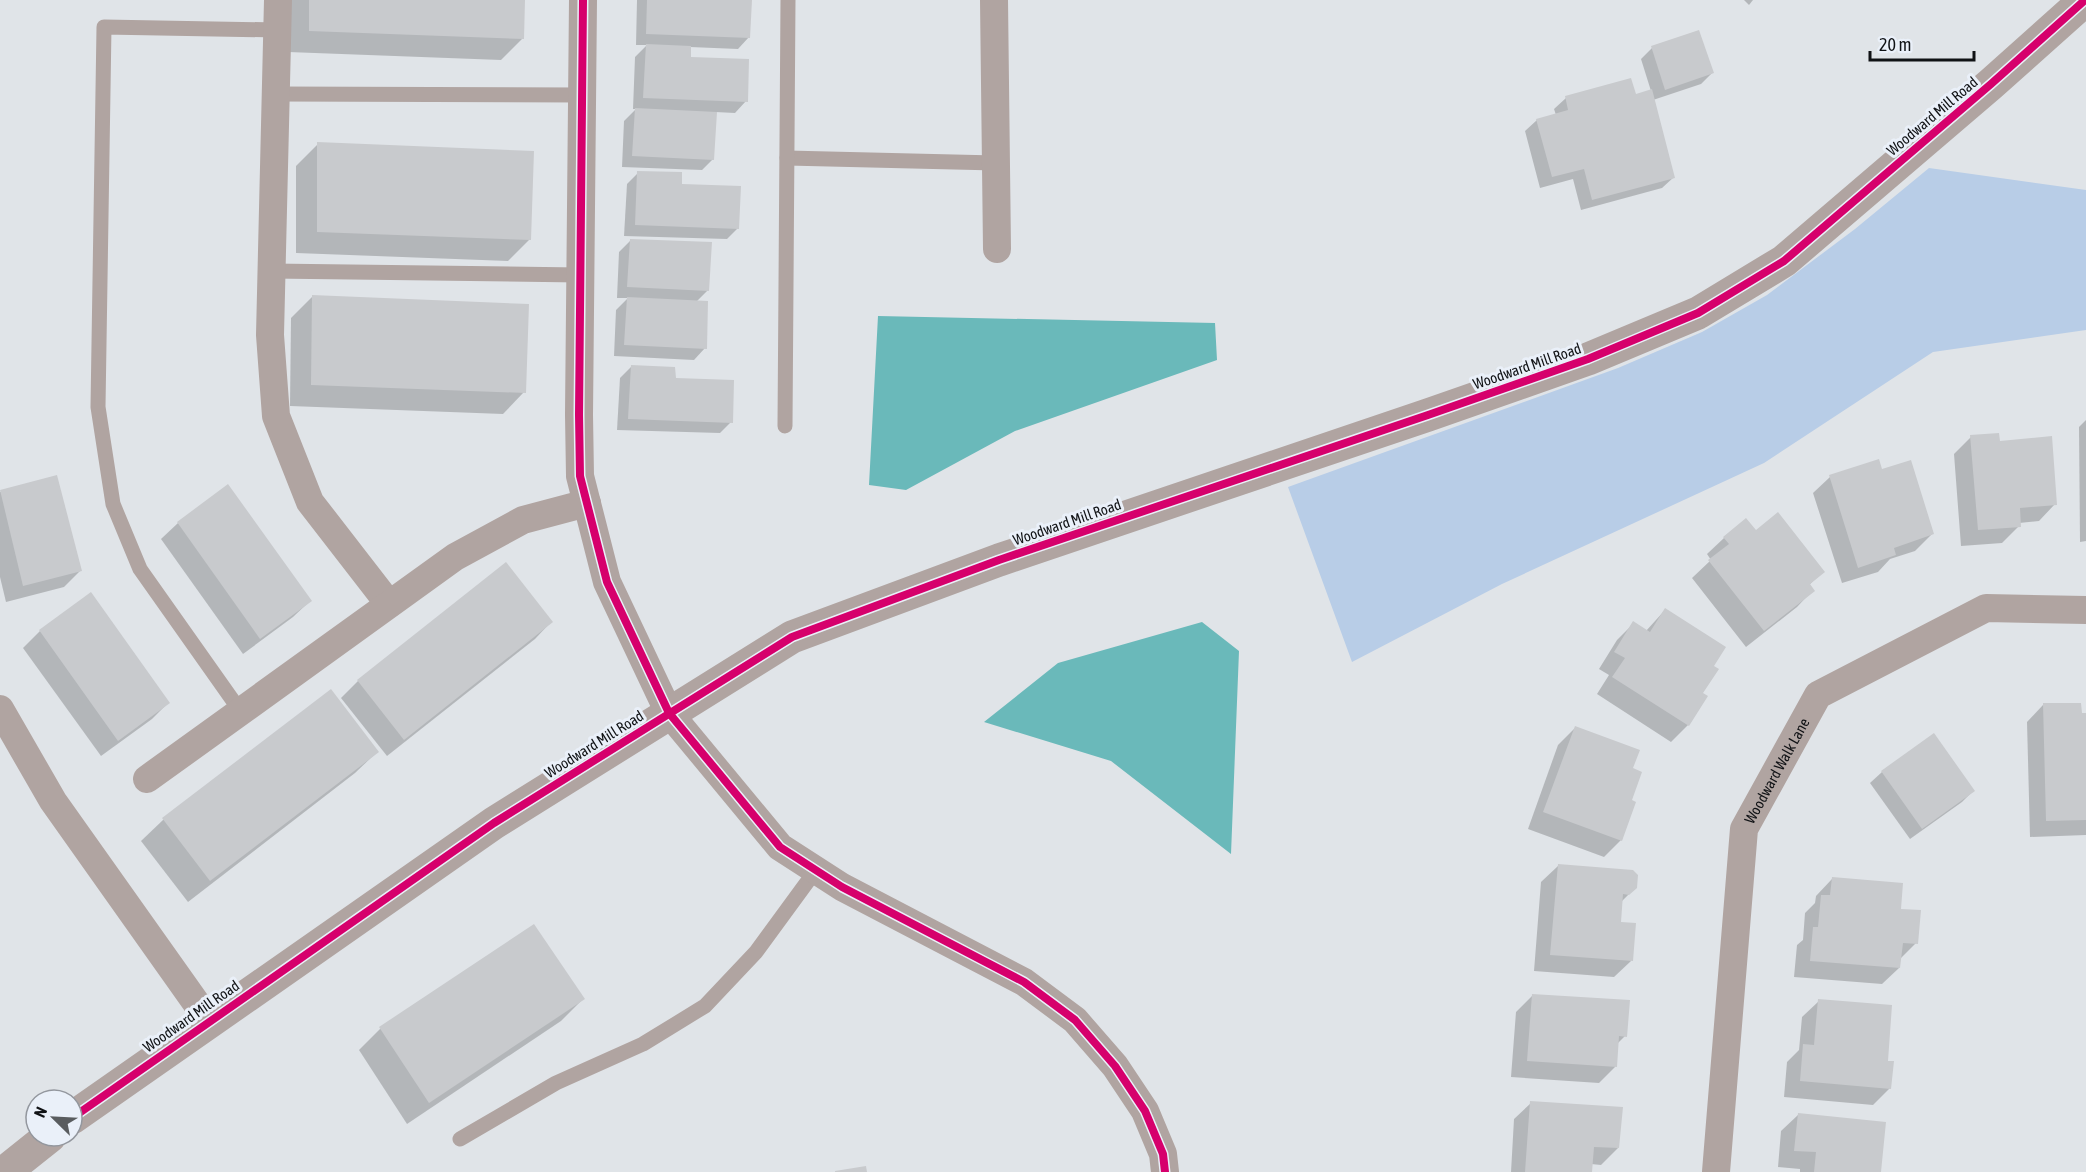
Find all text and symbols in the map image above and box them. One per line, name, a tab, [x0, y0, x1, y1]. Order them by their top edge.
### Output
scale bar	[1870, 24, 1974, 62]
text: 20 m	[1879, 34, 1911, 55]
street label: Woodward Mill Road	[1883, 73, 1981, 159]
street label: Woodward Mill Road	[1471, 340, 1583, 392]
street label: Woodward Mill Road	[1011, 496, 1123, 548]
street label: Woodward Mill Road	[542, 707, 646, 781]
street label: Woodward Walk Lane	[1740, 715, 1812, 826]
street label: Woodward Mill Road	[140, 977, 242, 1055]
north arrow	[24, 1088, 84, 1148]
text: N	[30, 1104, 50, 1120]

